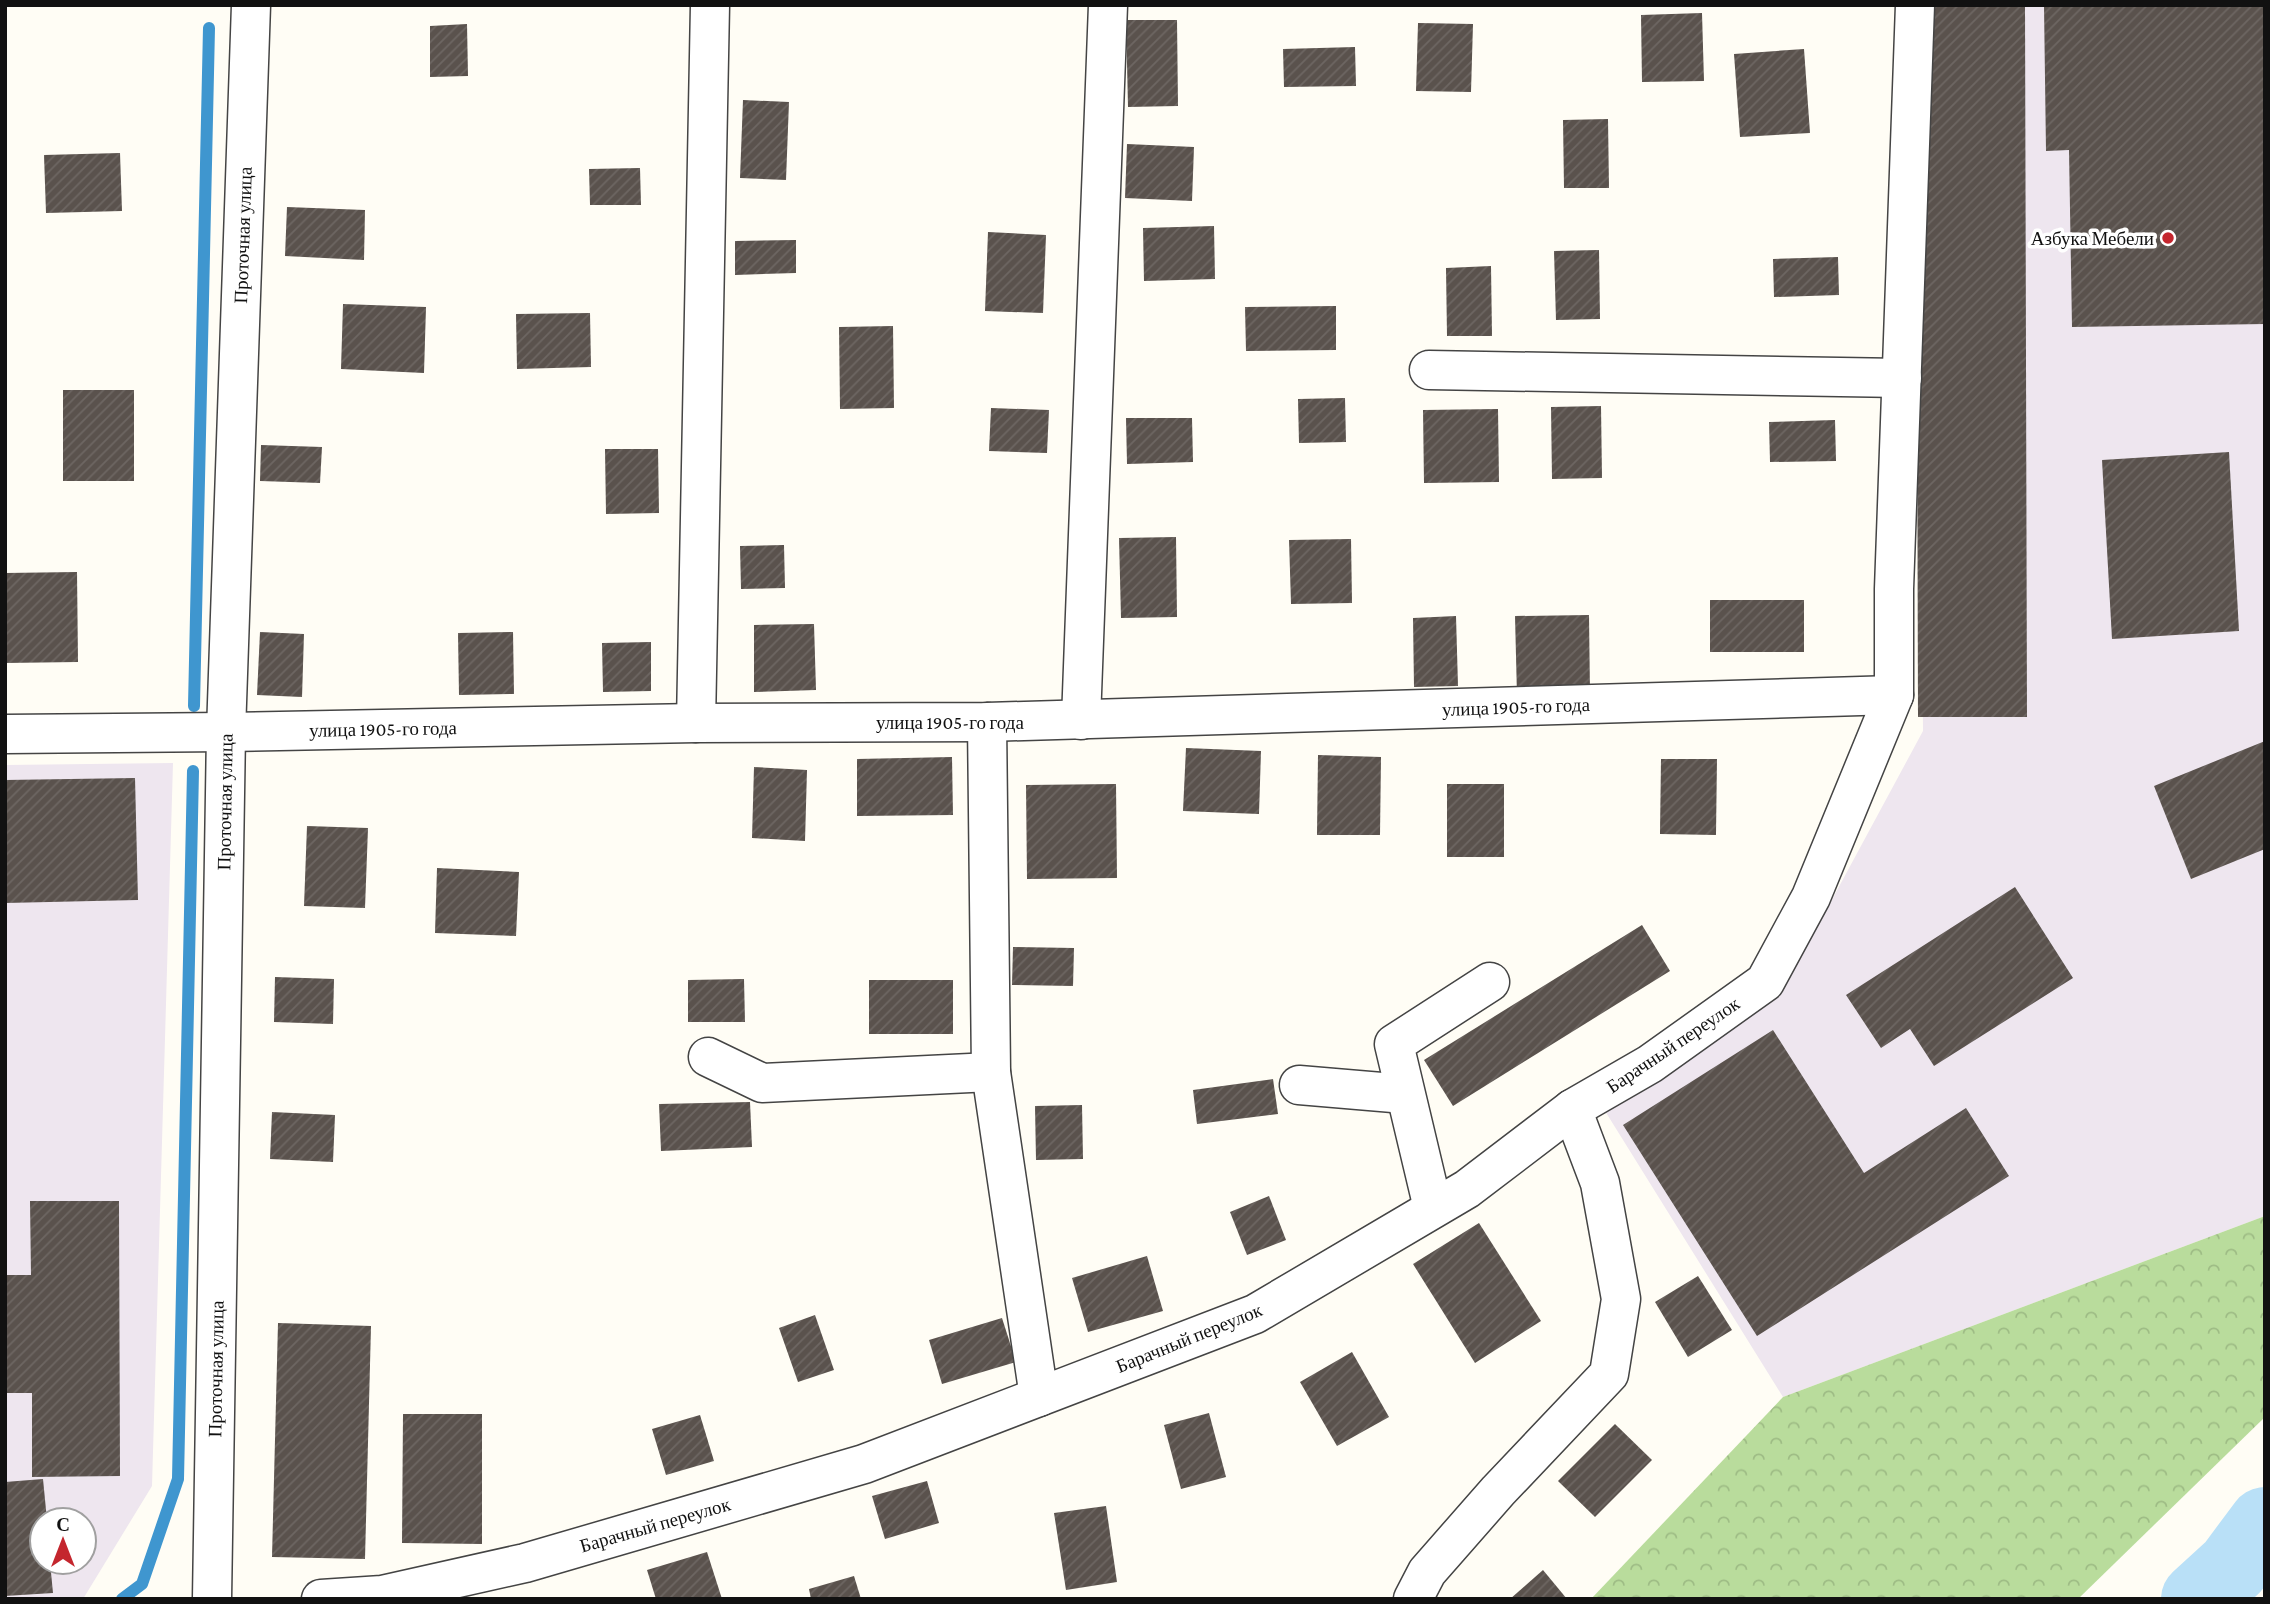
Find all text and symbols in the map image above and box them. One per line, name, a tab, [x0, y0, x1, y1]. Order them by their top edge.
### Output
street label: Проточная улица	[230, 166, 256, 304]
place label: Азбука Мебели	[2031, 228, 2154, 249]
marker: Азбука Мебели	[2160, 230, 2176, 246]
street label: улица 1905-го года	[1442, 694, 1591, 720]
street label: улица 1905-го года	[876, 712, 1024, 733]
street label: улица 1905-го года	[309, 717, 458, 741]
street label: Проточная улица	[213, 733, 237, 871]
street label: Барачный переулок	[1603, 992, 1744, 1097]
street label: Барачный переулок	[1113, 1299, 1266, 1377]
street label: Проточная улица	[204, 1300, 228, 1438]
street label: Барачный переулок	[577, 1493, 733, 1557]
north arrow	[28, 1506, 98, 1576]
text: С	[56, 1514, 70, 1535]

